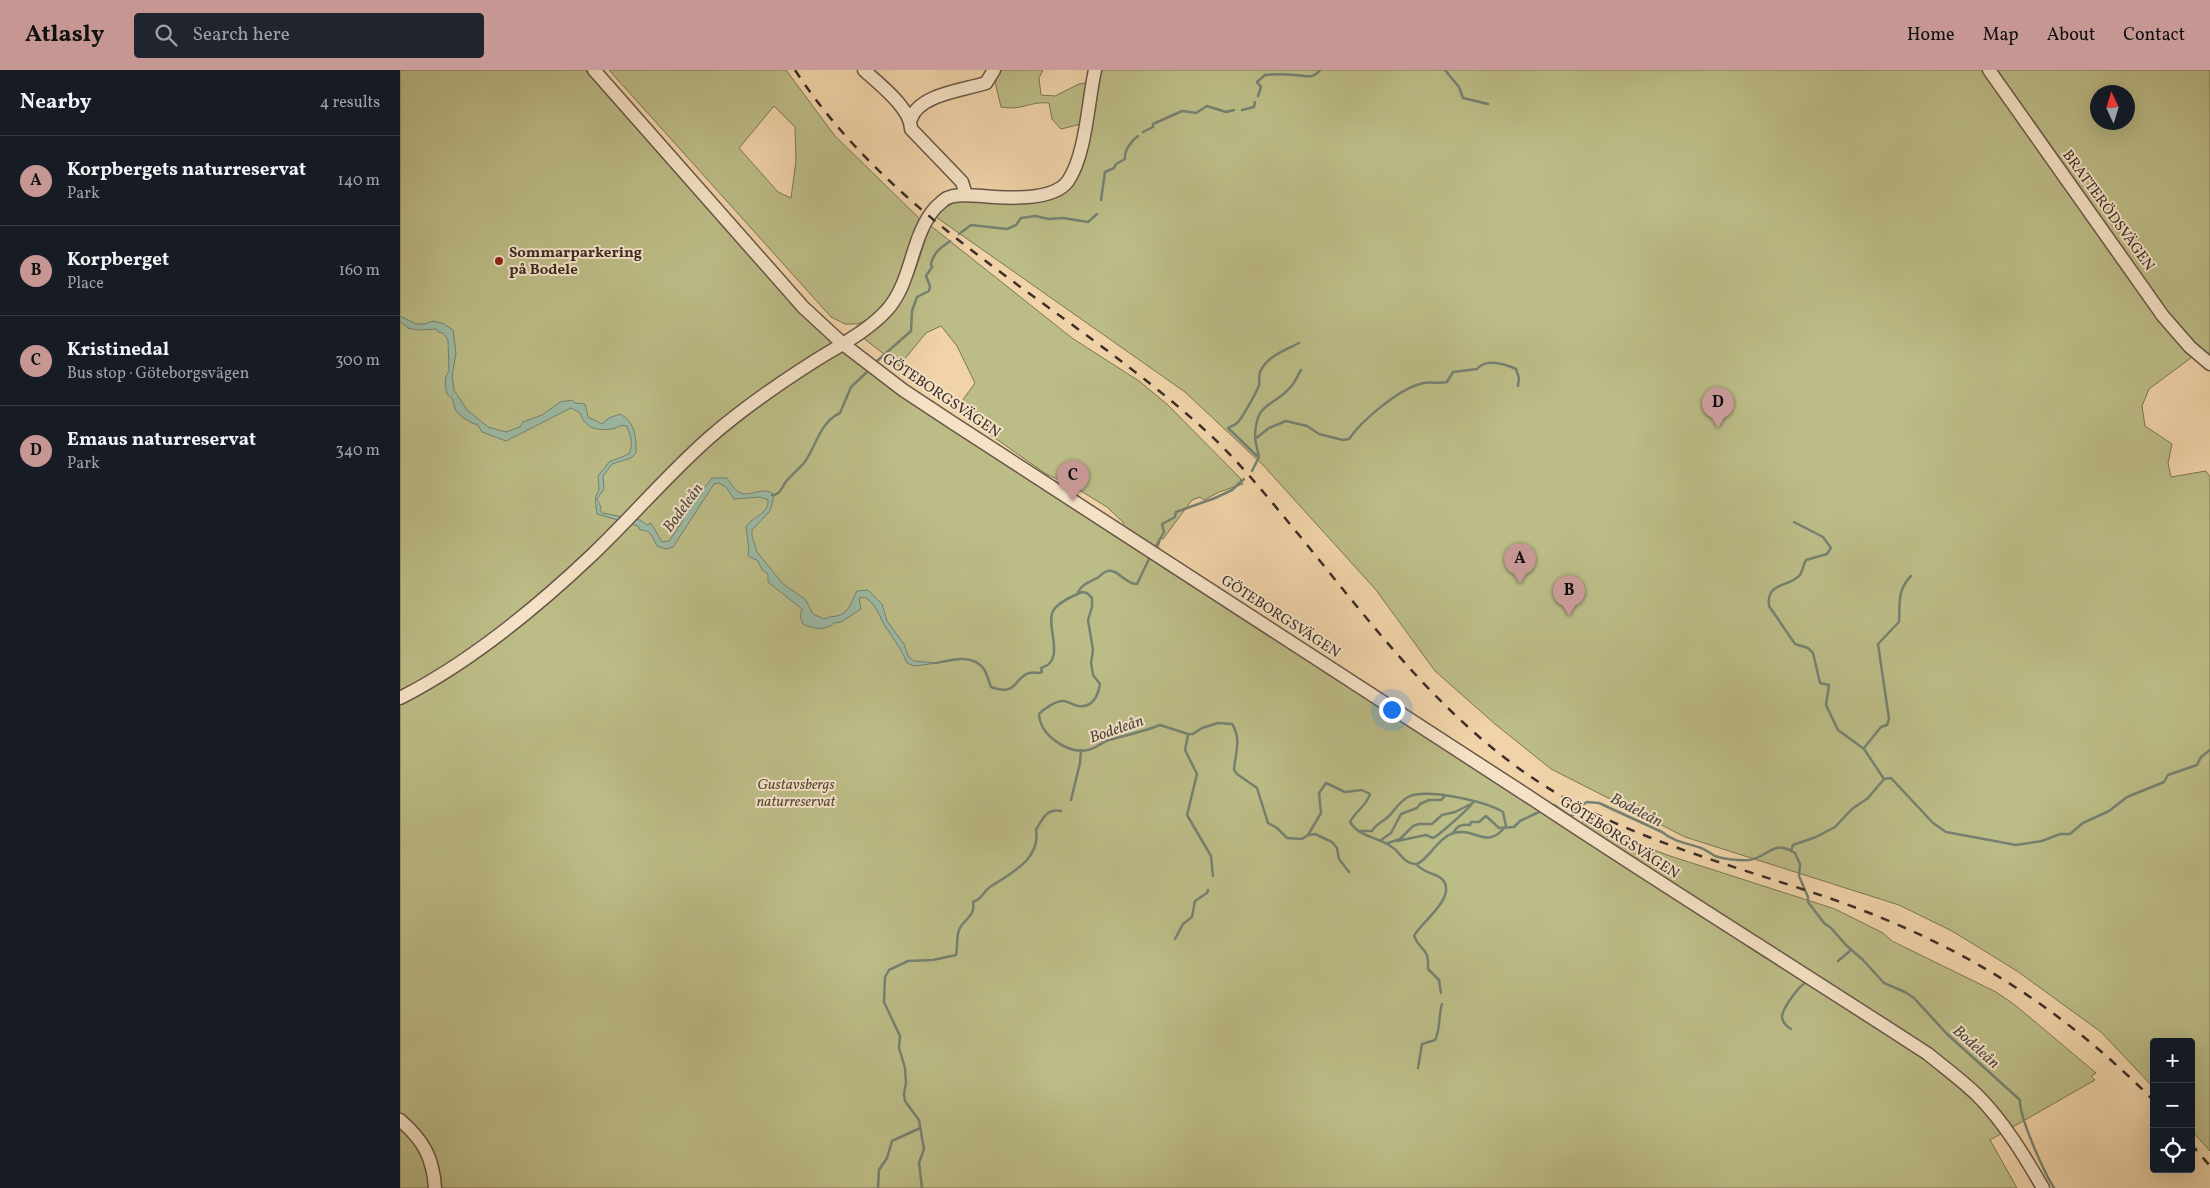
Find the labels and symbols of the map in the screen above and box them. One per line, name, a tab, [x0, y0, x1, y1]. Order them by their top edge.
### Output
north arrow	[2090, 85, 2135, 130]
street label: BRATTERÖDSVÄGEN	[2057, 146, 2159, 276]
place label: Sommarparkering på Bodele	[509, 243, 642, 281]
marker: Sommarparkering på Bodele	[493, 255, 505, 267]
street label: GÖTEBORGSVÄGEN	[878, 349, 1004, 444]
pin: D	[1702, 387, 1734, 428]
pin: C	[1057, 460, 1089, 501]
water label: Bodeleån	[658, 479, 709, 537]
pin: A	[1504, 543, 1536, 584]
street label: GÖTEBORGSVÄGEN	[1216, 571, 1344, 664]
pin: B	[1553, 575, 1585, 616]
your location	[1379, 697, 1405, 723]
water label: Bodeleån	[1087, 710, 1147, 749]
park label: Gustavsbergs naturreservat	[757, 775, 837, 813]
water label: Bodeleån	[1606, 788, 1666, 833]
street label: GÖTEBORGSVÄGEN	[1555, 792, 1683, 885]
water label: Bodeleån	[1947, 1021, 2004, 1074]

